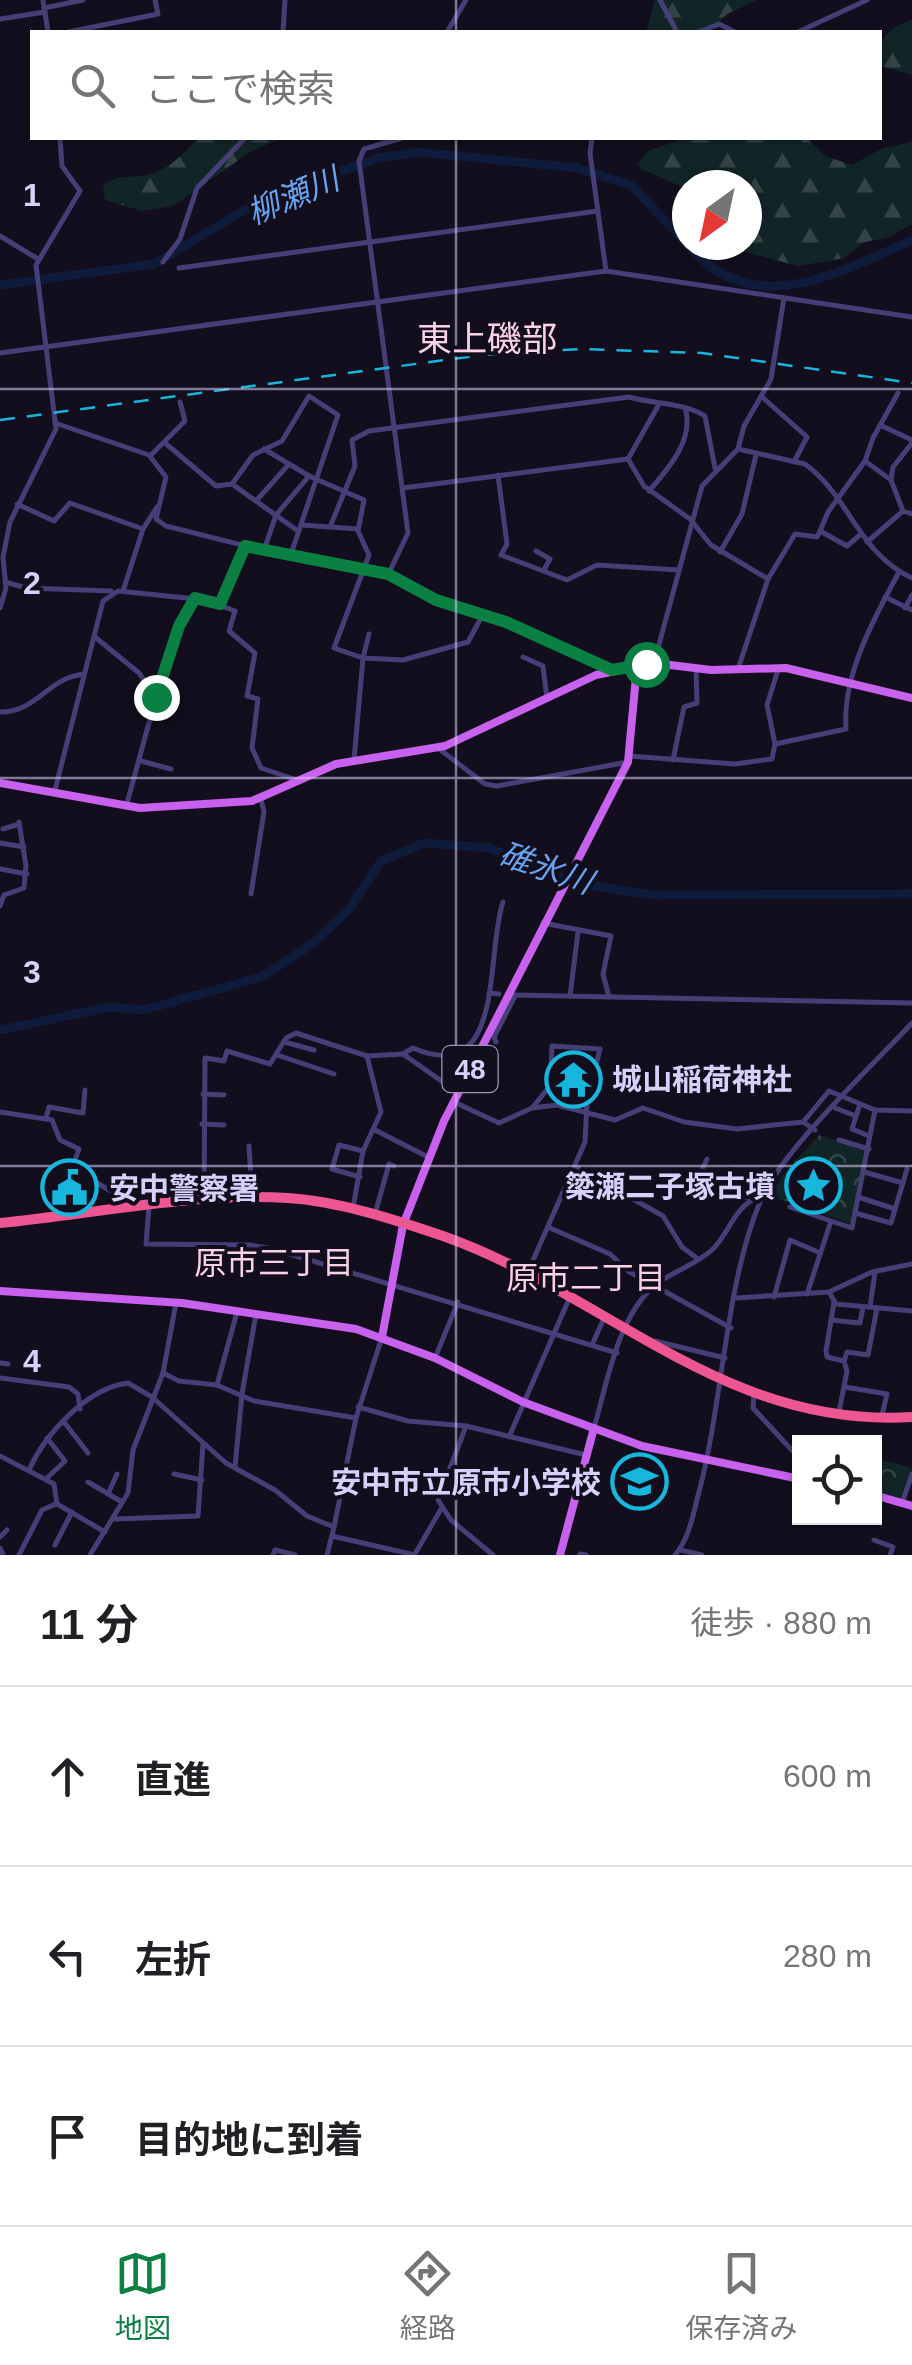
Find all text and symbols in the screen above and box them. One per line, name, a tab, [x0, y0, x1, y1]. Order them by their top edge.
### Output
search box	[30, 30, 882, 140]
icon: search	[65, 58, 120, 113]
text: ここで検索	[145, 68, 335, 110]
water label: 柳瀬川	[242, 160, 347, 231]
north arrow	[672, 170, 762, 260]
text: 1	[23, 177, 41, 213]
district label: 東上磯部	[417, 319, 557, 358]
text: 2	[23, 565, 41, 601]
route start	[624, 642, 670, 688]
route end	[134, 675, 180, 721]
water label: 碓氷川	[495, 835, 600, 902]
text: 3	[23, 954, 41, 990]
road number: 48	[442, 1046, 498, 1092]
temple icon: 城山稲荷神社	[543, 1049, 603, 1109]
place label: 城山稲荷神社	[612, 1063, 792, 1096]
place icon: 簗瀬二子塚古墳	[784, 1156, 844, 1216]
public building icon: 安中警察署	[40, 1158, 100, 1218]
place label: 簗瀬二子塚古墳	[565, 1170, 775, 1203]
place label: 安中警察署	[109, 1172, 259, 1205]
district label: 原市三丁目	[194, 1245, 354, 1281]
district label: 原市二丁目	[506, 1260, 666, 1296]
text: 4	[23, 1343, 41, 1379]
map controls	[792, 1435, 882, 1525]
button: locate	[792, 1435, 882, 1525]
school or university icon: 安中市立原市小学校	[610, 1452, 670, 1512]
place label: 安中市立原市小学校	[331, 1466, 601, 1499]
text: 11 分	[40, 1601, 138, 1648]
text: 徒歩 · 880 m	[691, 1605, 872, 1641]
icon: ahead	[40, 1749, 95, 1804]
text: 600 m	[783, 1758, 872, 1794]
text: 直進	[135, 1759, 211, 1801]
icon: left	[40, 1929, 95, 1984]
text: 280 m	[783, 1938, 872, 1974]
text: 左折	[135, 1939, 211, 1981]
icon: arrive	[40, 2109, 95, 2164]
text: 目的地に到着	[135, 2119, 363, 2161]
tab: 地図	[115, 2246, 171, 2346]
tab: 経路	[400, 2246, 456, 2346]
tab: 保存済み	[685, 2246, 797, 2346]

